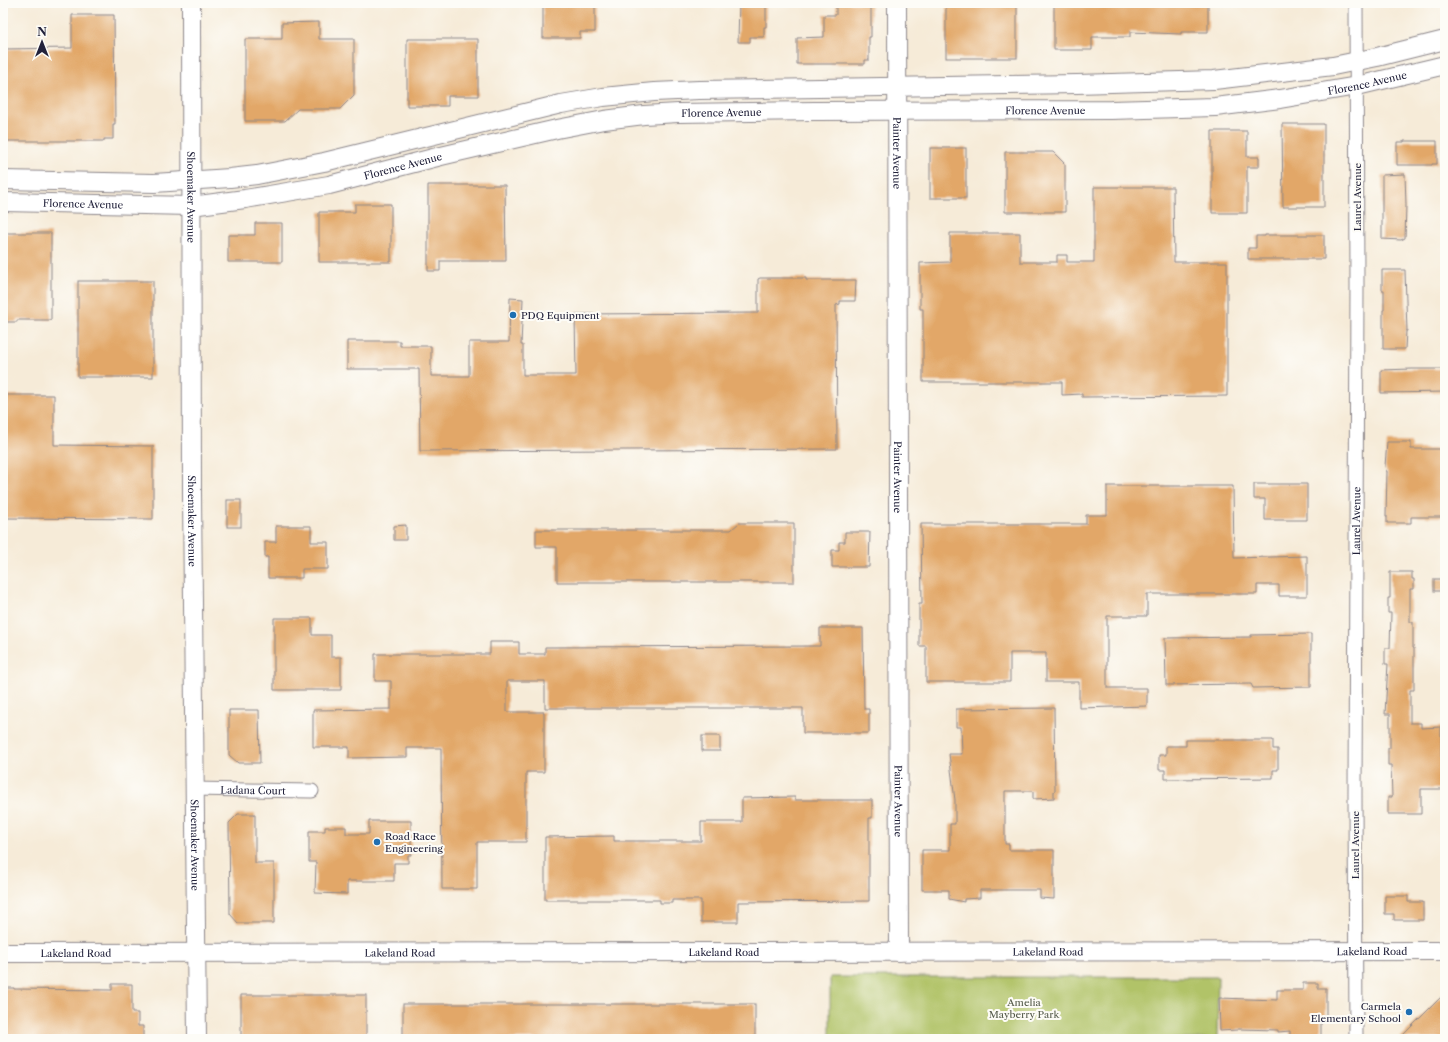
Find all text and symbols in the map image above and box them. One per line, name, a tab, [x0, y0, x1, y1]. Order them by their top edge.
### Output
north arrow	[22, 22, 62, 62]
text: N	[37, 25, 47, 39]
street label: Florence Avenue	[1327, 68, 1408, 97]
street label: Florence Avenue	[1005, 104, 1086, 117]
street label: Florence Avenue	[681, 105, 762, 119]
street label: Painter Avenue	[891, 117, 904, 189]
street label: Florence Avenue	[362, 149, 444, 182]
street label: Shoemaker Avenue	[185, 151, 198, 243]
street label: Laurel Avenue	[1351, 162, 1364, 231]
street label: Florence Avenue	[43, 196, 124, 211]
place label: PDQ Equipment	[521, 309, 600, 322]
marker: PDQ Equipment	[508, 310, 518, 320]
street label: Painter Avenue	[891, 441, 905, 513]
street label: Shoemaker Avenue	[185, 475, 199, 567]
street label: Laurel Avenue	[1349, 486, 1363, 555]
street label: Painter Avenue	[892, 765, 905, 837]
street label: Ladana Court	[220, 783, 286, 797]
street label: Shoemaker Avenue	[188, 799, 202, 891]
street label: Laurel Avenue	[1349, 810, 1362, 879]
place label: Road Race Engineering	[385, 830, 443, 855]
marker: Road Race Engineering	[372, 837, 382, 847]
street label: Lakeland Road	[689, 945, 759, 959]
street label: Lakeland Road	[1013, 945, 1083, 958]
street label: Lakeland Road	[1337, 945, 1407, 958]
street label: Lakeland Road	[41, 946, 111, 959]
street label: Lakeland Road	[365, 946, 435, 959]
park label: Amelia Mayberry Park	[989, 996, 1060, 1021]
place label: Carmela Elementary School	[1311, 1000, 1402, 1025]
marker: Carmela Elementary School	[1404, 1007, 1414, 1017]

